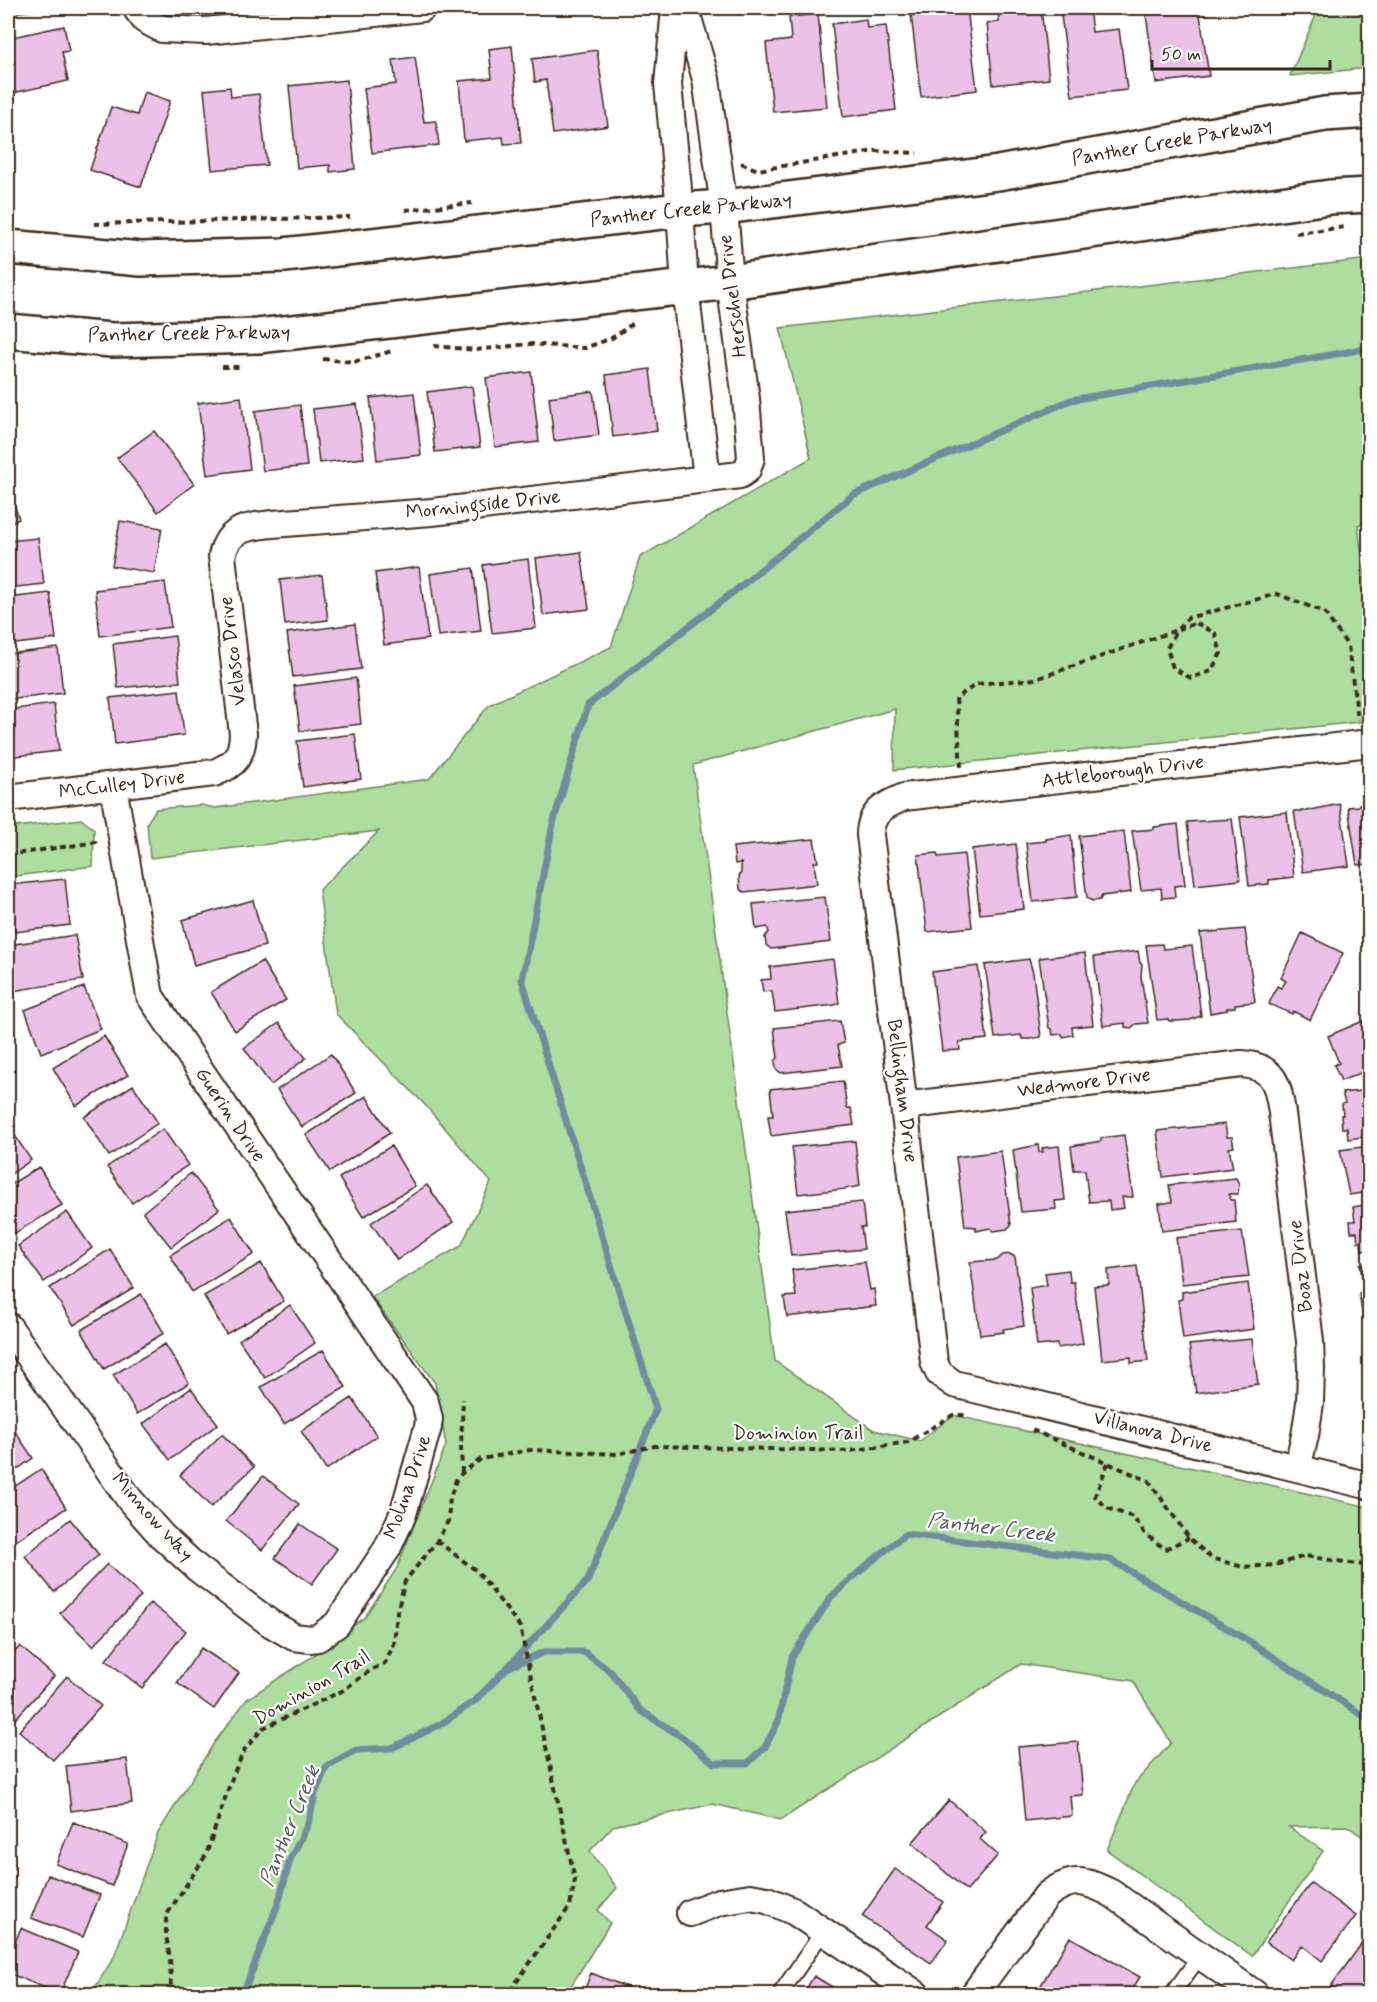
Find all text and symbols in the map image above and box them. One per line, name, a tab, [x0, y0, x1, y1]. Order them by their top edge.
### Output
scale bar	[1152, 33, 1330, 71]
text: 50 m	[1161, 43, 1201, 67]
street label: Panther Creek Parkway	[1070, 111, 1274, 173]
street label: Panther Creek Parkway	[589, 186, 793, 234]
street label: Herschel Drive	[712, 233, 754, 359]
street label: Panther Creek Parkway	[87, 319, 291, 349]
street label: Morningside Drive	[404, 483, 562, 529]
street label: Velasco Drive	[213, 595, 253, 707]
street label: Attleborough Drive	[1040, 749, 1206, 795]
street label: McCulley Drive	[57, 764, 187, 806]
street label: Bellingham Drive	[878, 1018, 924, 1164]
street label: Wedmore Drive	[1016, 1061, 1152, 1105]
street label: Guerin Drive	[188, 1062, 272, 1168]
street label: Boaz Drive	[1282, 1218, 1320, 1314]
street label: Villanova Drive	[1091, 1404, 1215, 1460]
street label: Dominion Trail	[733, 1420, 863, 1447]
street label: Molina Drive	[378, 1431, 438, 1543]
street label: Minnow Way	[105, 1467, 199, 1567]
water label: Panther Creek	[926, 1506, 1058, 1550]
street label: Dominion Trail	[249, 1644, 375, 1732]
water label: Panther Creek	[253, 1760, 328, 1891]

